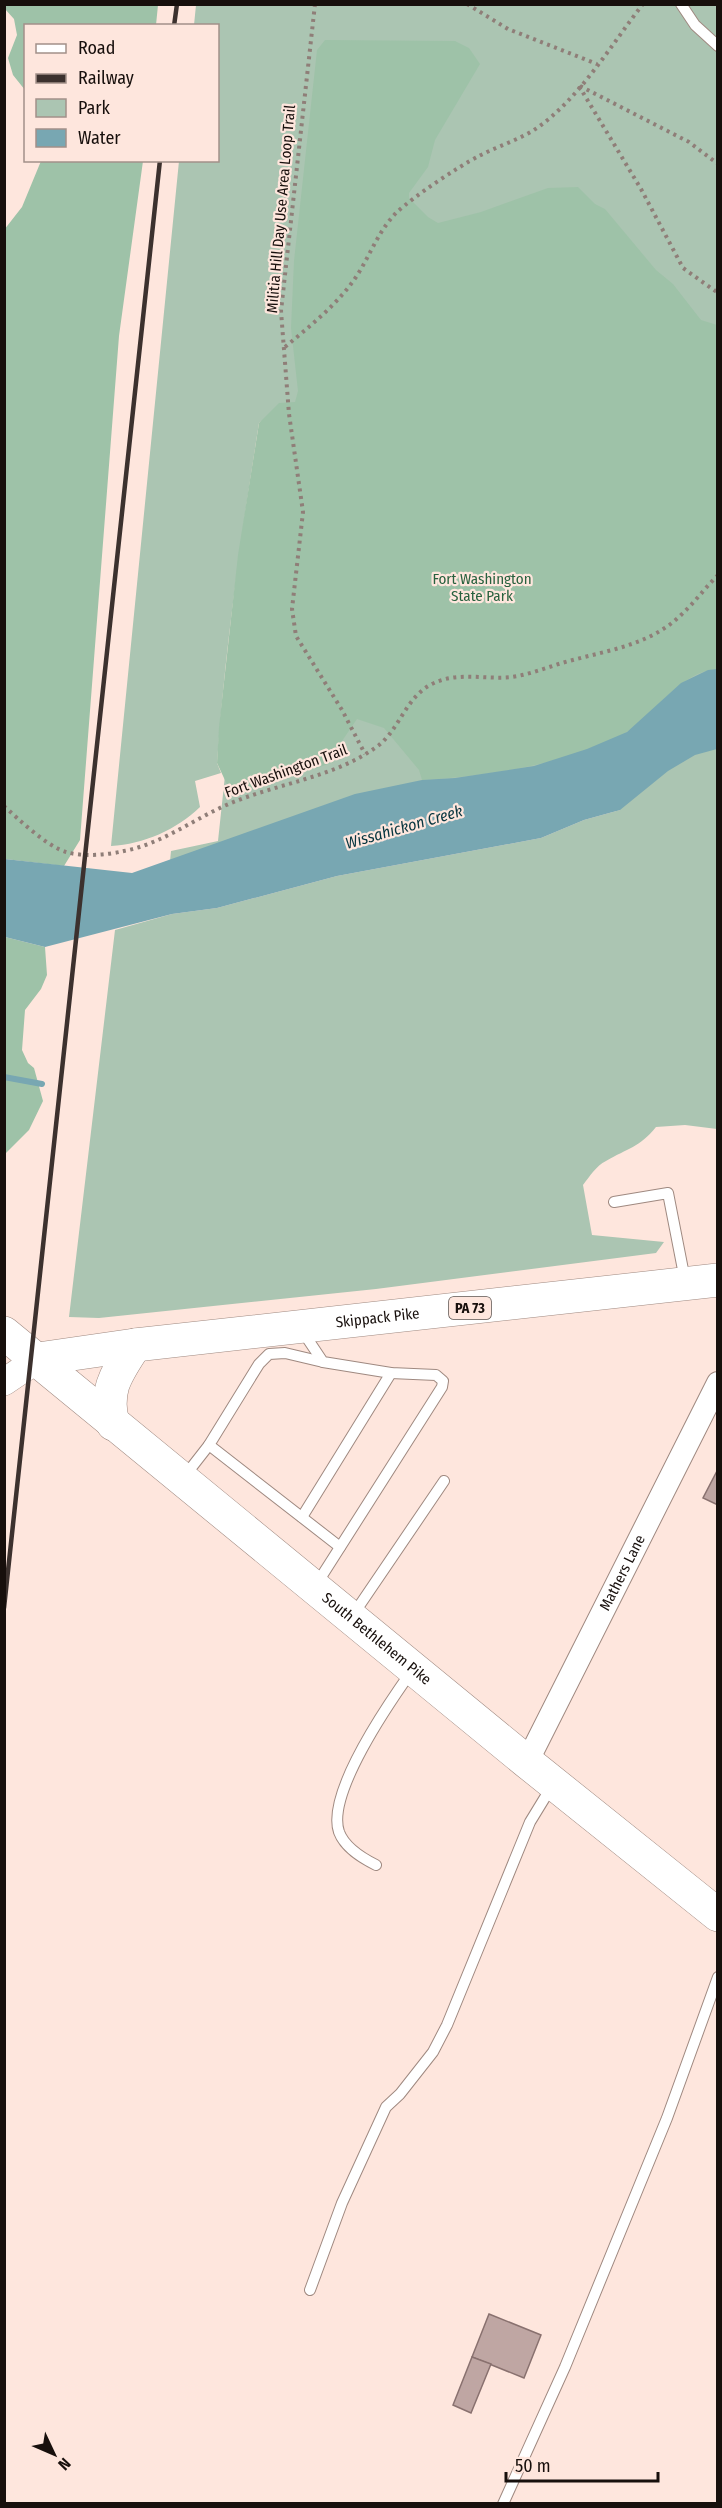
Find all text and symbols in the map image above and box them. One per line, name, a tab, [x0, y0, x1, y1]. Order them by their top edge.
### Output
legend	[24, 24, 219, 162]
text: Road	[78, 37, 115, 59]
text: Railway	[78, 67, 134, 89]
text: Park	[78, 97, 111, 119]
street label: Militia Hill Day Use Area Loop Trail	[263, 104, 299, 314]
text: Water	[78, 127, 121, 149]
park label: Fort Washington State Park	[432, 570, 532, 605]
street label: Fort Washington Trail	[222, 740, 350, 802]
water label: Wissahickon Creek	[343, 801, 465, 853]
road number: PA 73	[449, 1297, 491, 1319]
street label: Skippack Pike	[335, 1304, 420, 1332]
street label: Mathers Lane	[596, 1532, 649, 1614]
street label: South Bethlehem Pike	[319, 1589, 435, 1689]
north arrow	[24, 2424, 84, 2484]
scale bar	[506, 2445, 658, 2483]
text: N	[54, 2454, 75, 2474]
text: 50 m	[515, 2455, 551, 2477]

